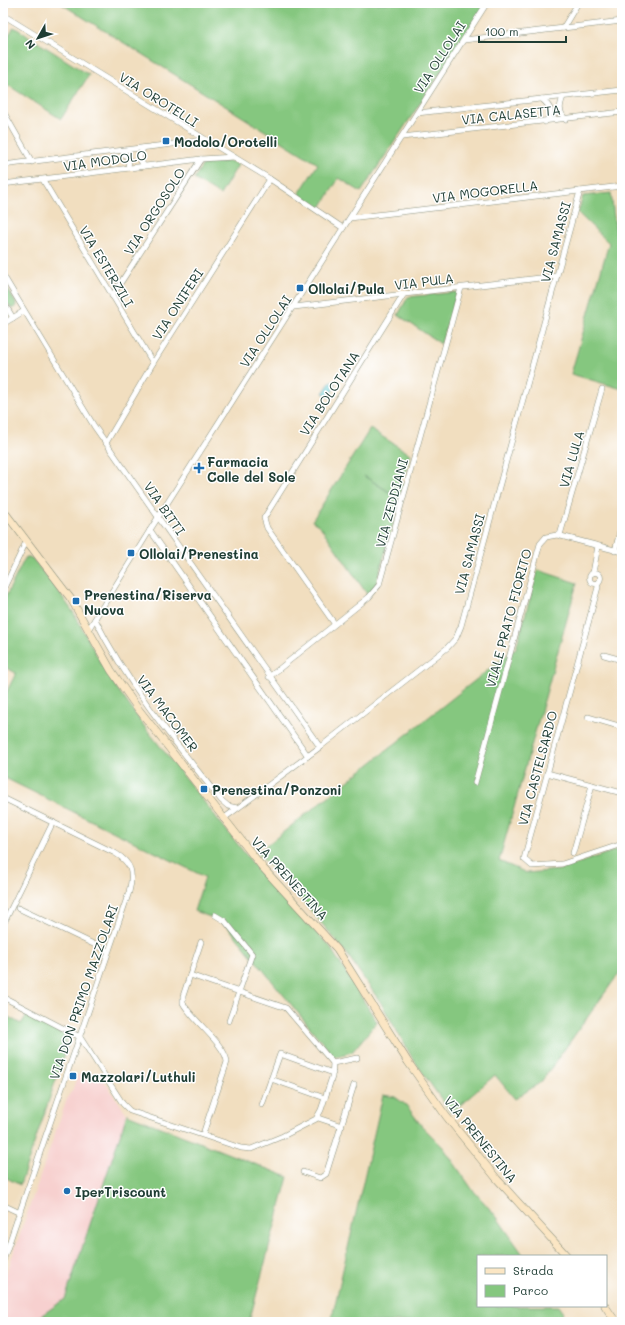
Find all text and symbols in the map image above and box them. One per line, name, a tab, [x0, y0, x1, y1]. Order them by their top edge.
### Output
street label: VIA OLLOLAI	[409, 17, 469, 96]
north arrow	[18, 18, 58, 58]
scale bar	[479, 18, 566, 44]
text: 100 m	[485, 23, 519, 39]
text: N	[21, 37, 38, 53]
street label: VIA OROTELLI	[116, 68, 202, 130]
street label: VIA CALASETTA	[461, 100, 561, 128]
place label: Modolo/Orotelli	[174, 133, 278, 150]
marker: Modolo/Orotelli	[161, 136, 171, 146]
street label: VIA MODOLO	[62, 146, 148, 174]
street label: VIA ORGOSOLO	[119, 164, 189, 258]
street label: VIA MOGORELLA	[431, 176, 539, 206]
street label: VIA SAMASSI	[536, 199, 574, 284]
street label: VIA ESTERZILI	[76, 222, 138, 310]
street label: VIA ONIFERI	[148, 265, 206, 343]
street label: VIA PULA	[393, 269, 455, 293]
place label: Ollolai/Pula	[308, 280, 385, 297]
marker: Ollolai/Pula	[295, 283, 305, 293]
street label: VIA OLLOLAI	[235, 291, 295, 370]
street label: VIA BOLOTANA	[295, 347, 363, 439]
street label: VIA LULA	[555, 429, 587, 489]
place label: Farmacia Colle del Sole	[207, 453, 296, 485]
street label: VIA ZEDDIANI	[371, 456, 411, 549]
marker: Farmacia Colle del Sole	[194, 463, 204, 473]
street label: VIA BITTI	[140, 478, 190, 538]
street label: VIA SAMASSI	[450, 511, 488, 596]
place label: Ollolai/Prenestina	[139, 545, 259, 562]
street label: VIALE PRATO FIORITO	[481, 547, 535, 689]
marker: Ollolai/Prenestina	[126, 548, 136, 558]
place label: Prenestina/Riserva Nuova	[84, 586, 212, 618]
marker: Prenestina/Riserva Nuova	[71, 596, 81, 606]
street label: VIA MACOMER	[134, 671, 202, 755]
street label: VIA CASTELSARDO	[513, 709, 561, 827]
place label: Prenestina/Ponzoni	[212, 781, 342, 798]
marker: Prenestina/Ponzoni	[199, 784, 209, 794]
street label: VIA PRENESTINA	[248, 833, 332, 923]
street label: VIA DON PRIMO MAZZOLARI	[45, 902, 121, 1082]
place label: Mazzolari/Luthuli	[81, 1068, 196, 1085]
marker: Mazzolari/Luthuli	[68, 1071, 78, 1081]
street label: VIA PRENESTINA	[441, 1092, 521, 1186]
place label: IperTriscount	[75, 1183, 166, 1200]
marker: IperTriscount	[62, 1186, 72, 1196]
legend	[477, 1255, 607, 1307]
text: Strada	[513, 1262, 554, 1278]
text: Parco	[513, 1282, 548, 1298]

